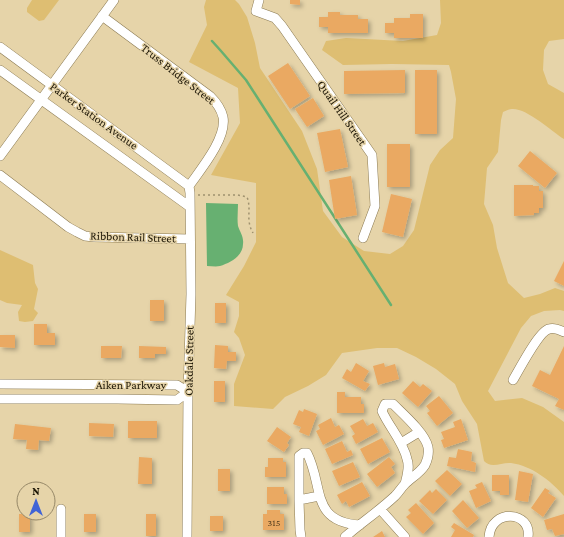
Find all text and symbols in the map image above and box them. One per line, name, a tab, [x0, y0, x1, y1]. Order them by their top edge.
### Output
street label: Truss Bridge Street	[138, 41, 219, 108]
street label: Quail Hill Street	[314, 78, 370, 149]
street label: Parker Station Avenue	[47, 79, 141, 153]
street label: Ribbon Rail Street	[90, 229, 177, 246]
street label: Oakdale Street	[181, 325, 197, 396]
street label: Aiken Parkway	[96, 378, 167, 392]
north arrow	[16, 481, 56, 521]
text: N	[32, 485, 40, 497]
house number: 315	[268, 517, 281, 528]

